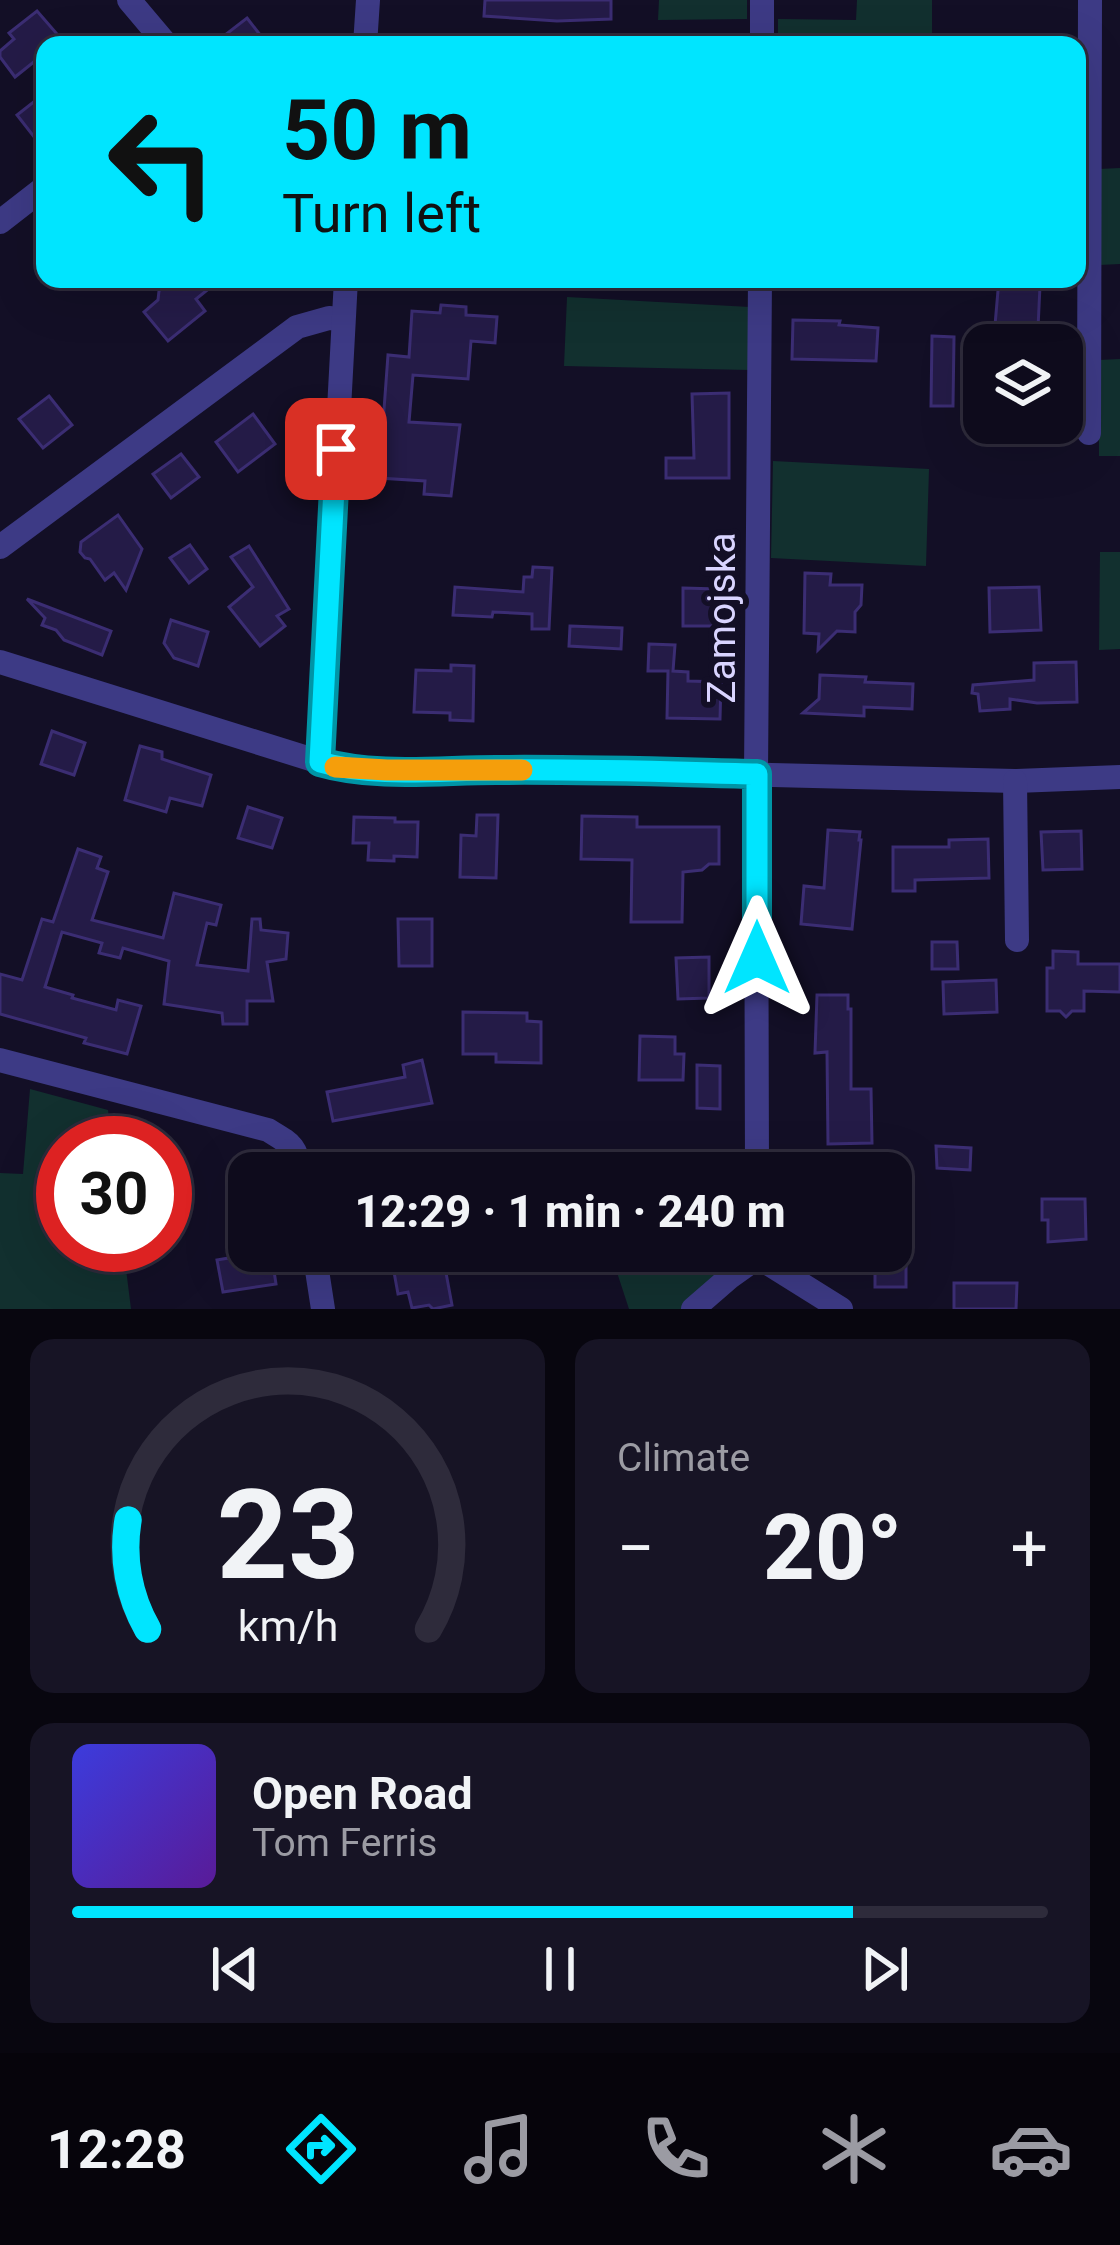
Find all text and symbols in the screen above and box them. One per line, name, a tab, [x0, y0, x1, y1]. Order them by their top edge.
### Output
text: 50 m	[282, 81, 472, 180]
icon: left	[84, 84, 240, 240]
text: Turn left	[282, 182, 481, 245]
map controls	[963, 324, 1083, 444]
button: layers	[963, 324, 1083, 444]
pin	[285, 398, 387, 500]
icon: arrive	[303, 416, 369, 482]
street label: Zamojska	[699, 532, 745, 704]
position arrow	[694, 895, 820, 1021]
speed limit sign: 30	[36, 1116, 192, 1272]
text: 12:29 · 1 min · 240 m	[354, 1185, 786, 1238]
text: Climate	[617, 1435, 750, 1481]
text: 23	[216, 1462, 359, 1608]
text: 20°	[763, 1496, 902, 1601]
text: −	[617, 1510, 655, 1587]
text: +	[1011, 1510, 1048, 1587]
text: km/h	[237, 1601, 338, 1651]
text: Open Road	[252, 1767, 473, 1820]
text: Tom Ferris	[252, 1820, 437, 1866]
icon: previous	[202, 1936, 268, 2002]
icon: pause	[527, 1936, 593, 2002]
icon: next	[852, 1936, 918, 2002]
icon: directions	[279, 2107, 363, 2191]
icon: music	[457, 2107, 541, 2191]
icon: phone	[634, 2107, 718, 2191]
icon: climate	[812, 2107, 896, 2191]
icon: car	[989, 2107, 1073, 2191]
text: 12:28	[47, 2118, 186, 2181]

